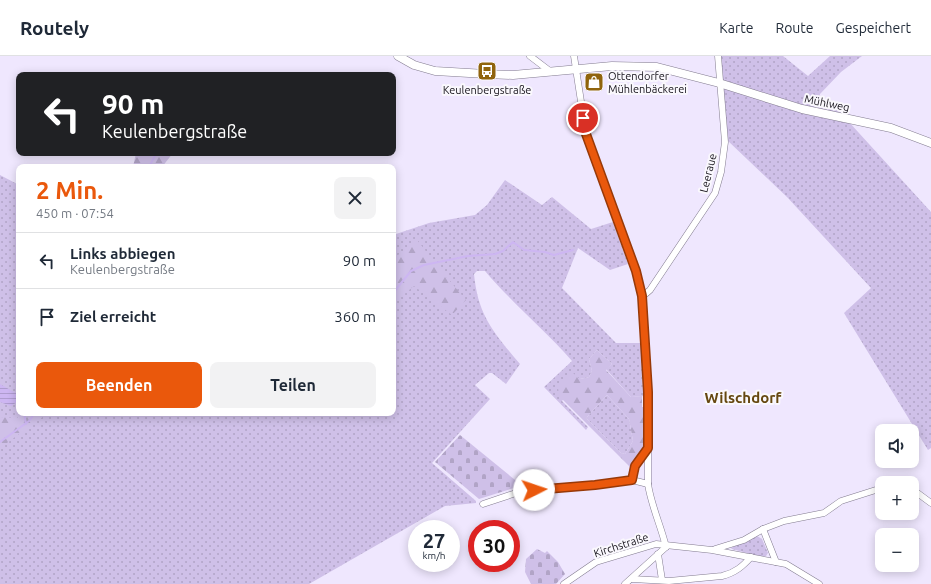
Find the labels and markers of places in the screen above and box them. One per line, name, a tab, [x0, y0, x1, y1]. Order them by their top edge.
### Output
bus stop icon: Keulenbergstraße	[476, 60, 498, 82]
place label: Ottendorfer Mühlenbäckerei	[608, 70, 687, 95]
shop icon: Ottendorfer Mühlenbäckerei	[583, 71, 605, 93]
place label: Keulenbergstraße	[443, 84, 531, 96]
pin	[566, 101, 600, 135]

